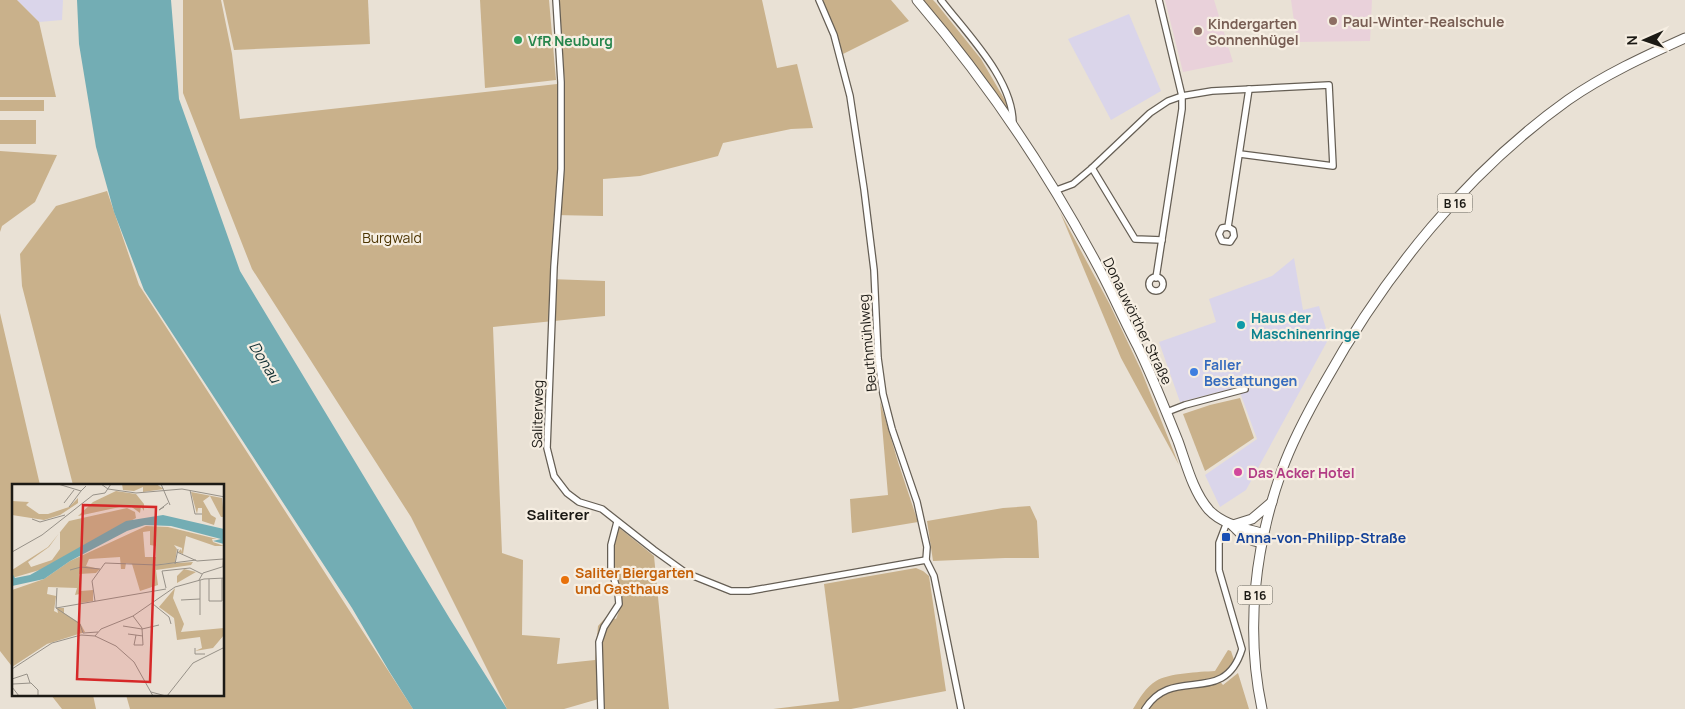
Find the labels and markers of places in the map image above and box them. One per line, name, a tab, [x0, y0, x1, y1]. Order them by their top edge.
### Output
place label: Paul-Winter-Realschule	[1343, 12, 1504, 31]
place label: Kindergarten Sonnenhügel	[1208, 14, 1299, 49]
marker: Paul-Winter-Realschule	[1327, 15, 1339, 27]
marker: Kindergarten Sonnenhügel	[1192, 25, 1204, 37]
place label: VfR Neuburg	[528, 31, 613, 50]
marker: VfR Neuburg	[512, 34, 524, 46]
place label: Haus der Maschinenringe	[1251, 308, 1360, 343]
marker: Haus der Maschinenringe	[1235, 319, 1247, 331]
place label: Faller Bestattungen	[1204, 355, 1297, 390]
marker: Faller Bestattungen	[1188, 366, 1200, 378]
place label: Das Acker Hotel	[1248, 463, 1355, 482]
marker: Das Acker Hotel	[1232, 466, 1244, 478]
place label: Anna-von-Philipp-Straße	[1236, 528, 1406, 547]
marker: Anna-von-Philipp-Straße	[1220, 531, 1232, 543]
place label: Saliter Biergarten und Gasthaus	[575, 563, 694, 598]
marker: Saliter Biergarten und Gasthaus	[559, 574, 571, 586]

